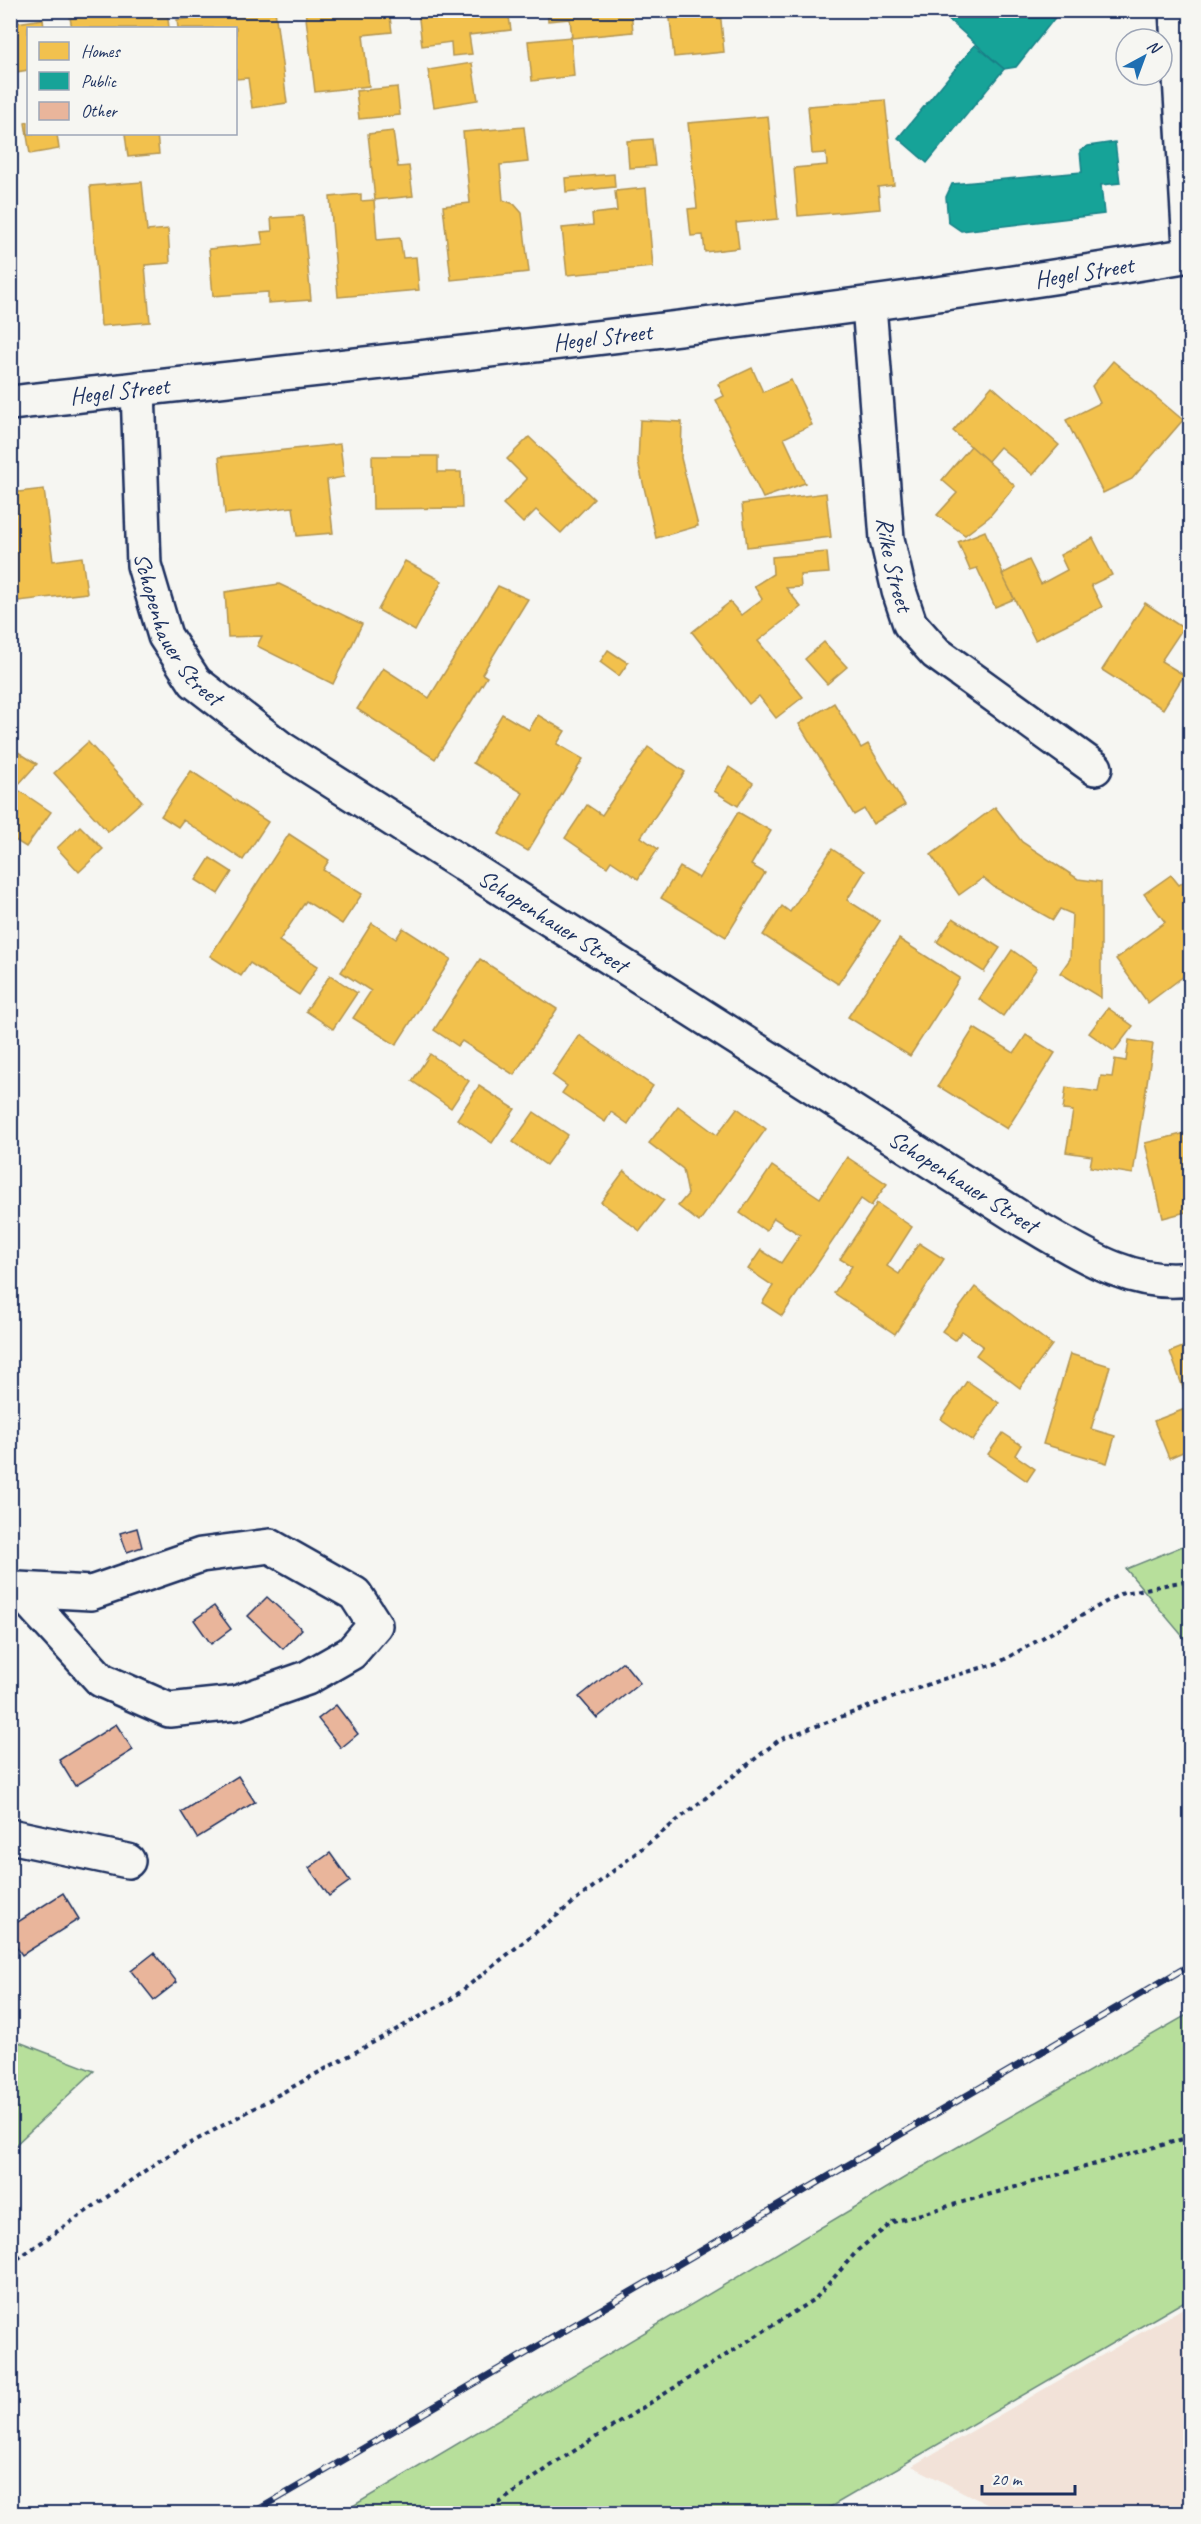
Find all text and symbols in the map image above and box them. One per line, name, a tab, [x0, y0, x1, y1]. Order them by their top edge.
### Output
legend	[27, 27, 237, 135]
north arrow	[1114, 27, 1174, 87]
text: N	[1143, 36, 1166, 59]
text: Homes	[81, 40, 121, 62]
text: Public	[81, 70, 118, 92]
text: Other	[81, 100, 118, 122]
street label: Hegel Street	[1033, 249, 1137, 295]
street label: Hegel Street	[551, 316, 656, 358]
street label: Hegel Street	[68, 370, 172, 411]
street label: Rilke Street	[870, 516, 920, 617]
street label: Schopenhauer Street	[129, 553, 231, 714]
street label: Schopenhauer Street	[473, 863, 636, 981]
street label: Schopenhauer Street	[883, 1123, 1046, 1242]
scale bar	[982, 2458, 1075, 2496]
text: 20 m	[991, 2468, 1024, 2490]

